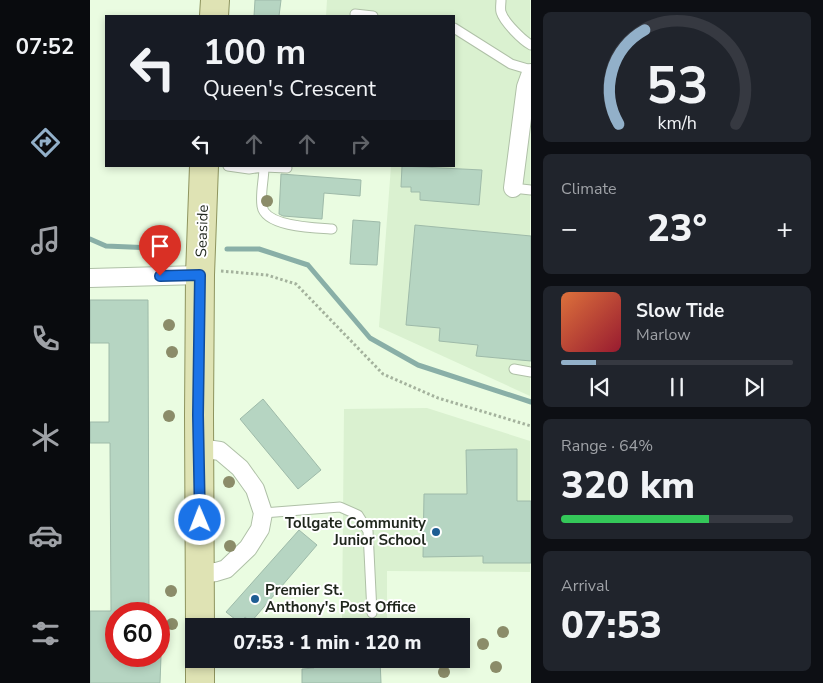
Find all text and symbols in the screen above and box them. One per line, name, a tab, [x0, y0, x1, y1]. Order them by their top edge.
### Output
text: 100 m	[203, 29, 306, 76]
text: 07:52	[16, 32, 74, 62]
icon: left	[120, 35, 185, 100]
text: 53	[646, 50, 708, 121]
text: Queen's Crescent	[203, 74, 376, 104]
text: km/h	[657, 111, 697, 135]
icon: directions	[28, 125, 63, 160]
icon: left	[187, 130, 215, 158]
icon: ahead	[240, 130, 268, 158]
icon: ahead	[293, 130, 321, 158]
icon: right	[346, 130, 374, 158]
text: Climate	[561, 178, 616, 200]
text: 23°	[647, 203, 707, 254]
street label: Seaside	[191, 204, 213, 258]
text: −	[561, 210, 578, 248]
text: +	[776, 210, 793, 248]
icon: music	[28, 223, 63, 258]
pin	[139, 225, 181, 276]
icon: arrive	[146, 232, 174, 260]
text: Slow Tide	[636, 298, 724, 324]
icon: phone	[28, 321, 63, 356]
text: Marlow	[636, 324, 691, 346]
icon: previous	[586, 373, 614, 401]
icon: pause	[663, 373, 691, 401]
icon: next	[740, 373, 768, 401]
icon: climate	[28, 420, 63, 455]
text: Range · 64%	[561, 435, 653, 457]
text: 320 km	[561, 460, 695, 511]
position arrow	[173, 493, 225, 545]
place label: Tollgate Community Junior School	[285, 513, 426, 550]
icon: car	[28, 518, 63, 553]
marker: Tollgate Community Junior School	[430, 526, 442, 538]
text: Arrival	[561, 575, 609, 597]
place label: Premier St. Anthony's Post Office	[265, 580, 416, 617]
marker: Premier St. Anthony's Post Office	[249, 593, 261, 605]
text: 07:53	[561, 600, 662, 651]
speed limit sign: 60	[105, 602, 170, 667]
icon: filters	[28, 616, 63, 651]
text: 07:53 · 1 min · 120 m	[234, 630, 421, 656]

